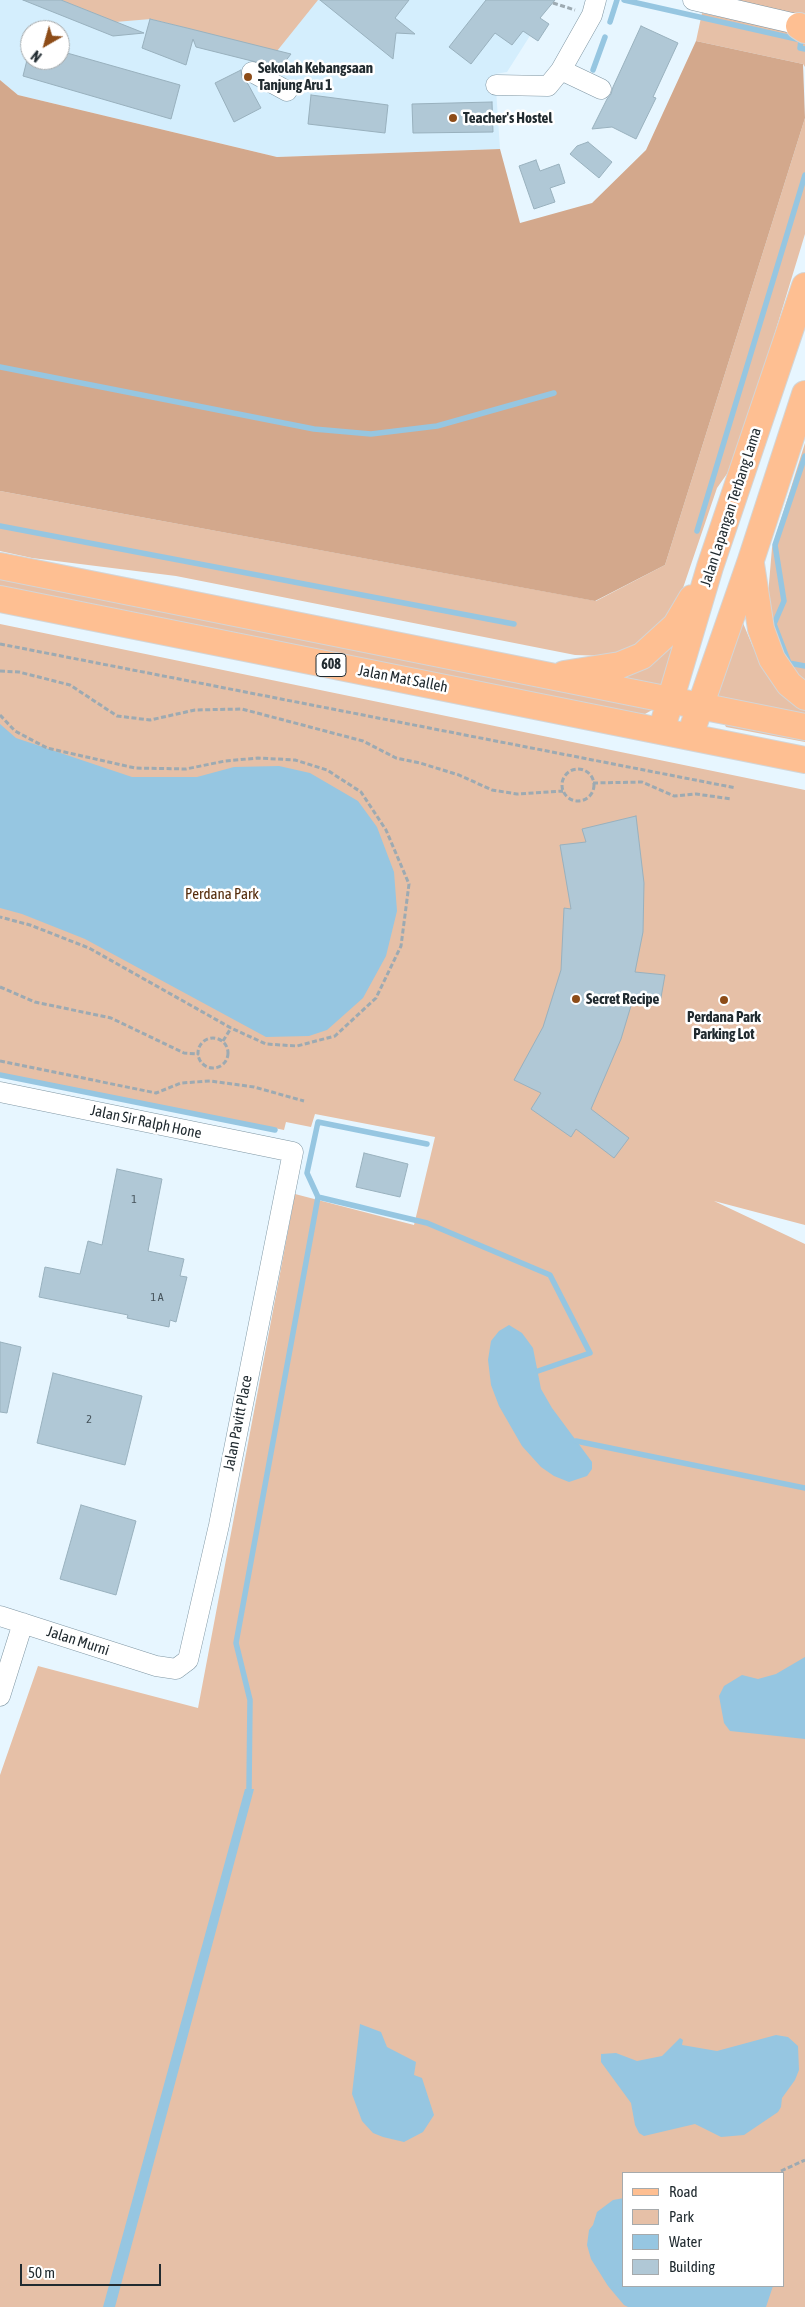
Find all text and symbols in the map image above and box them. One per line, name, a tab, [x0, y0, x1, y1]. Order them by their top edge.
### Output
north arrow	[20, 20, 70, 70]
text: N	[28, 47, 45, 65]
place label: Sekolah Kebangsaan Tanjung Aru 1	[258, 59, 373, 94]
marker: Sekolah Kebangsaan Tanjung Aru 1	[242, 71, 254, 83]
place label: Teacher's Hostel	[463, 109, 552, 127]
marker: Teacher's Hostel	[447, 112, 459, 124]
street label: Jalan Lapangan Terbang Lama	[697, 425, 765, 589]
road number: 608	[316, 654, 346, 676]
street label: Jalan Mat Salleh	[357, 662, 449, 696]
park label: Perdana Park	[185, 885, 259, 903]
place label: Secret Recipe	[586, 990, 659, 1008]
marker: Secret Recipe	[570, 993, 582, 1005]
marker: Perdana Park Parking Lot	[718, 994, 730, 1006]
place label: Perdana Park Parking Lot	[687, 1008, 761, 1043]
street label: Jalan Sir Ralph Hone	[89, 1101, 203, 1143]
house number: 1	[131, 1192, 137, 1206]
house number: 1 A	[150, 1290, 164, 1304]
street label: Jalan Pavitt Place	[220, 1374, 256, 1472]
house number: 2	[86, 1412, 92, 1426]
street label: Jalan Murni	[45, 1622, 111, 1660]
legend	[622, 2172, 785, 2287]
text: Road	[669, 2183, 698, 2200]
text: Park	[669, 2208, 694, 2225]
text: Water	[669, 2233, 702, 2250]
scale bar	[22, 2254, 164, 2286]
text: Building	[669, 2258, 715, 2275]
text: 50 m	[28, 2264, 55, 2281]

